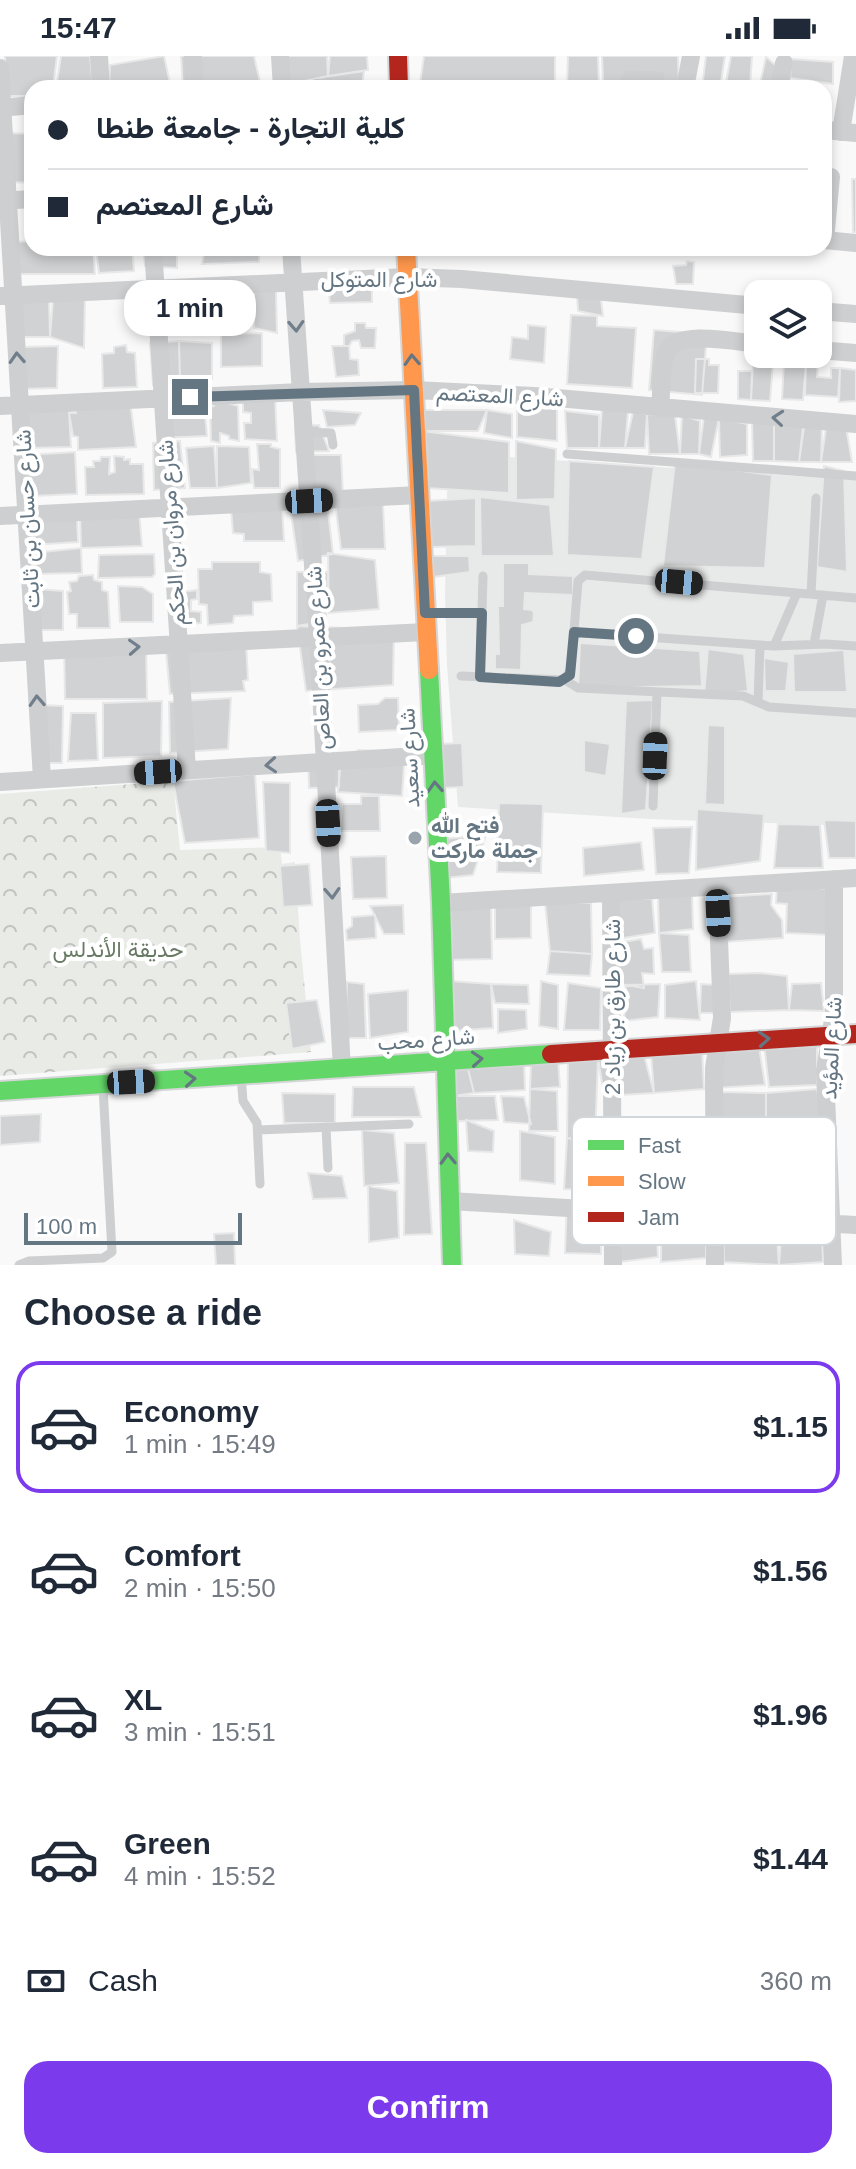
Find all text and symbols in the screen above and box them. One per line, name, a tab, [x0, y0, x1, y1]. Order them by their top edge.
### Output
text: 15:47	[40, 11, 117, 44]
text: كلية التجارة - جامعة طنطا	[96, 111, 405, 144]
text: شارع المعتصم	[96, 188, 274, 221]
street label: شارع المتوكل	[321, 267, 437, 294]
map controls	[744, 280, 832, 368]
button: layers	[744, 280, 832, 368]
callout: 1 min	[124, 281, 256, 337]
text: 1 min	[156, 293, 224, 323]
one-way arrow	[287, 320, 304, 333]
one-way arrow	[9, 351, 26, 364]
one-way arrow	[404, 353, 421, 366]
route end	[172, 379, 208, 415]
street label: شارع المعتصم	[435, 380, 564, 413]
one-way arrow	[771, 409, 784, 426]
street label: شارع حسان بن ثابت	[10, 429, 47, 609]
street label: شارع مروان بن الحكم	[153, 439, 192, 627]
car	[284, 488, 334, 514]
street label: شارع عمرو بن العاص	[301, 565, 338, 751]
car	[654, 568, 704, 596]
route start	[618, 618, 654, 654]
one-way arrow	[128, 638, 141, 655]
one-way arrow	[29, 694, 46, 707]
street label: شارع سعيد	[394, 707, 427, 809]
car	[642, 732, 668, 780]
one-way arrow	[264, 756, 277, 773]
car	[133, 758, 183, 786]
one-way arrow	[426, 780, 443, 793]
car	[315, 798, 341, 848]
place label: فتح الله جملة ماركت	[431, 812, 538, 864]
marker: فتح الله جملة ماركت	[406, 829, 424, 847]
one-way arrow	[323, 887, 340, 900]
car	[705, 888, 731, 938]
street label: شارع طارق بن زياد 2	[600, 919, 627, 1095]
park label: حديقة الأندلس	[53, 937, 183, 963]
street label: شارع المؤيد	[816, 996, 849, 1100]
street label: شارع محب	[377, 1024, 476, 1057]
one-way arrow	[758, 1031, 771, 1048]
one-way arrow	[471, 1051, 484, 1068]
car	[106, 1069, 156, 1095]
one-way arrow	[184, 1070, 197, 1087]
legend	[572, 1117, 836, 1245]
text: Fast	[638, 1133, 681, 1158]
one-way arrow	[440, 1152, 457, 1165]
text: Slow	[638, 1169, 686, 1194]
text: Jam	[638, 1205, 680, 1230]
scale bar	[24, 1209, 242, 1245]
text: 100 m	[36, 1214, 97, 1239]
text: Choose a ride	[24, 1292, 262, 1333]
icon: car	[28, 1391, 100, 1463]
text: Economy	[124, 1395, 259, 1428]
text: $1.15	[753, 1410, 828, 1443]
text: 1 min · 15:49	[124, 1429, 276, 1459]
icon: car	[28, 1535, 100, 1607]
text: Comfort	[124, 1539, 241, 1572]
text: $1.56	[753, 1554, 828, 1587]
text: 2 min · 15:50	[124, 1573, 276, 1603]
icon: car	[28, 1679, 100, 1751]
text: XL	[124, 1683, 162, 1716]
text: $1.96	[753, 1698, 828, 1731]
text: 3 min · 15:51	[124, 1717, 276, 1747]
icon: car	[28, 1823, 100, 1895]
text: Green	[124, 1827, 211, 1860]
text: $1.44	[753, 1842, 828, 1875]
text: 4 min · 15:52	[124, 1861, 276, 1891]
icon: cash	[24, 1959, 68, 2003]
text: Cash	[88, 1964, 158, 1997]
text: 360 m	[760, 1966, 832, 1996]
button: Confirm	[24, 2061, 832, 2153]

